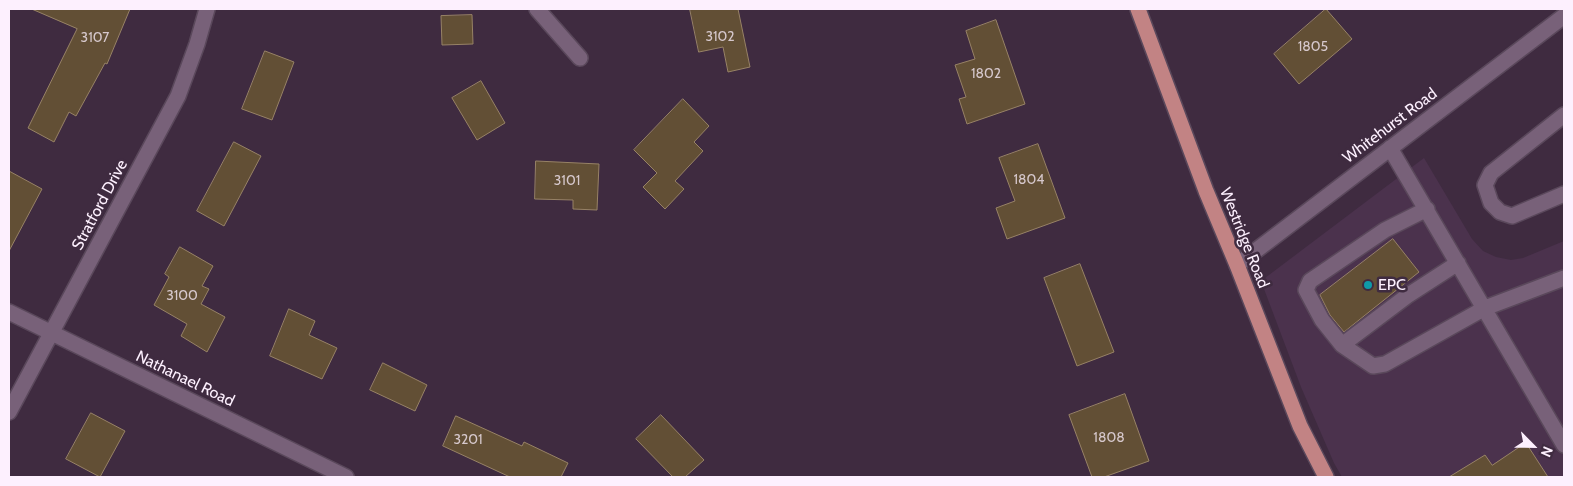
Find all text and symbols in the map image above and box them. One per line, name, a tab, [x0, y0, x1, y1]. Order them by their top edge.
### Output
house number: 3102	[705, 29, 735, 45]
house number: 3107	[81, 30, 109, 46]
house number: 1805	[1298, 39, 1328, 55]
house number: 1802	[971, 66, 1001, 82]
street label: Whitehurst Road	[1339, 84, 1441, 168]
street label: Stratford Drive	[68, 157, 132, 253]
house number: 1804	[1014, 172, 1044, 188]
house number: 3101	[554, 173, 580, 189]
street label: Westridge Road	[1215, 185, 1273, 291]
place label: EPC	[1378, 275, 1406, 295]
marker: EPC	[1362, 279, 1374, 291]
house number: 3100	[166, 288, 198, 304]
street label: Nathanael Road	[133, 347, 237, 411]
north arrow	[1508, 421, 1558, 471]
house number: 1808	[1093, 430, 1125, 446]
house number: 3201	[453, 432, 483, 448]
text: N	[1537, 444, 1557, 460]

